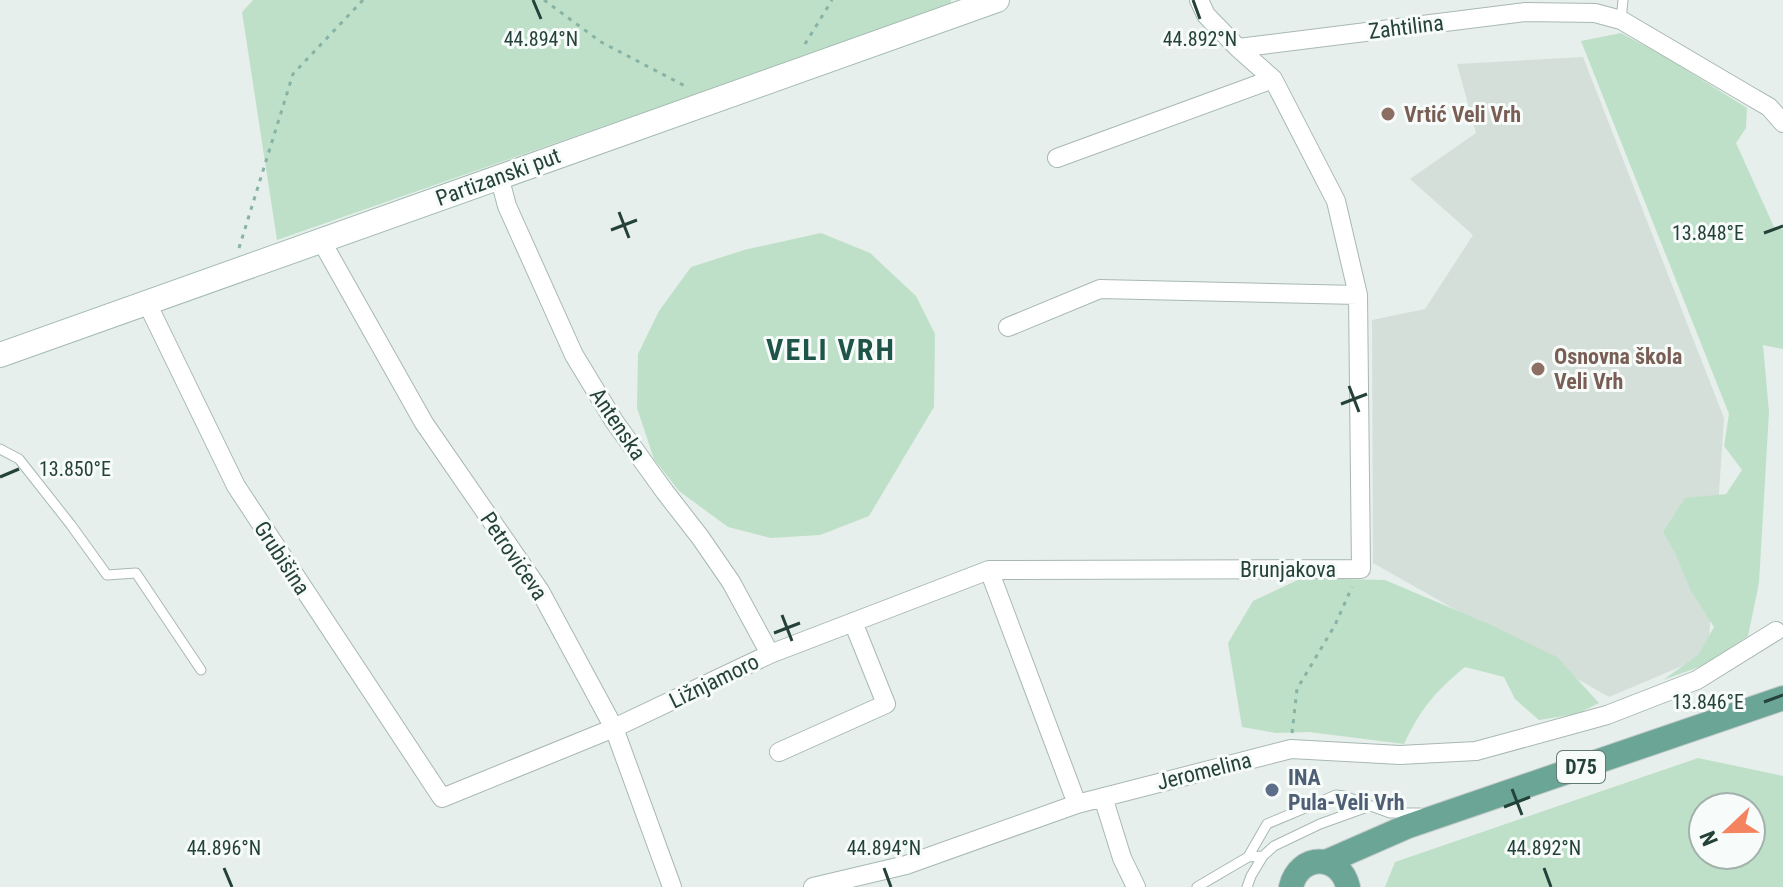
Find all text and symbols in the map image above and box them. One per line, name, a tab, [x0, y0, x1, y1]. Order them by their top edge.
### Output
street label: Zahtilina	[1367, 10, 1445, 44]
text: 44.894°N	[504, 27, 578, 51]
text: 44.892°N	[1163, 27, 1237, 51]
place label: Vrtić Veli Vrh	[1404, 102, 1521, 127]
marker: Vrtić Veli Vrh	[1379, 105, 1397, 123]
street label: Partizanski put	[432, 143, 564, 211]
text: 13.848°E	[1672, 221, 1744, 245]
district label: VELI VRH	[766, 332, 896, 367]
place label: Osnovna škola Veli Vrh	[1554, 344, 1682, 394]
marker: Osnovna škola Veli Vrh	[1529, 360, 1547, 378]
street label: Antenska	[585, 383, 651, 465]
text: 13.850°E	[39, 457, 111, 481]
street label: Petrovićeva	[475, 507, 553, 605]
street label: Grubišina	[249, 517, 315, 599]
street label: Brunjakova	[1240, 557, 1336, 582]
street label: Ližnjamoro	[665, 649, 763, 713]
text: 13.846°E	[1672, 690, 1744, 714]
street label: Jeromelina	[1154, 747, 1254, 795]
road number: D75	[1557, 751, 1605, 783]
place label: INA Pula-Veli Vrh	[1288, 765, 1405, 815]
marker: INA Pula-Veli Vrh	[1263, 781, 1281, 799]
north arrow	[1687, 791, 1767, 871]
text: N	[1695, 827, 1723, 849]
text: 44.896°N	[187, 836, 261, 860]
text: 44.894°N	[847, 836, 921, 860]
text: 44.892°N	[1507, 836, 1581, 860]

